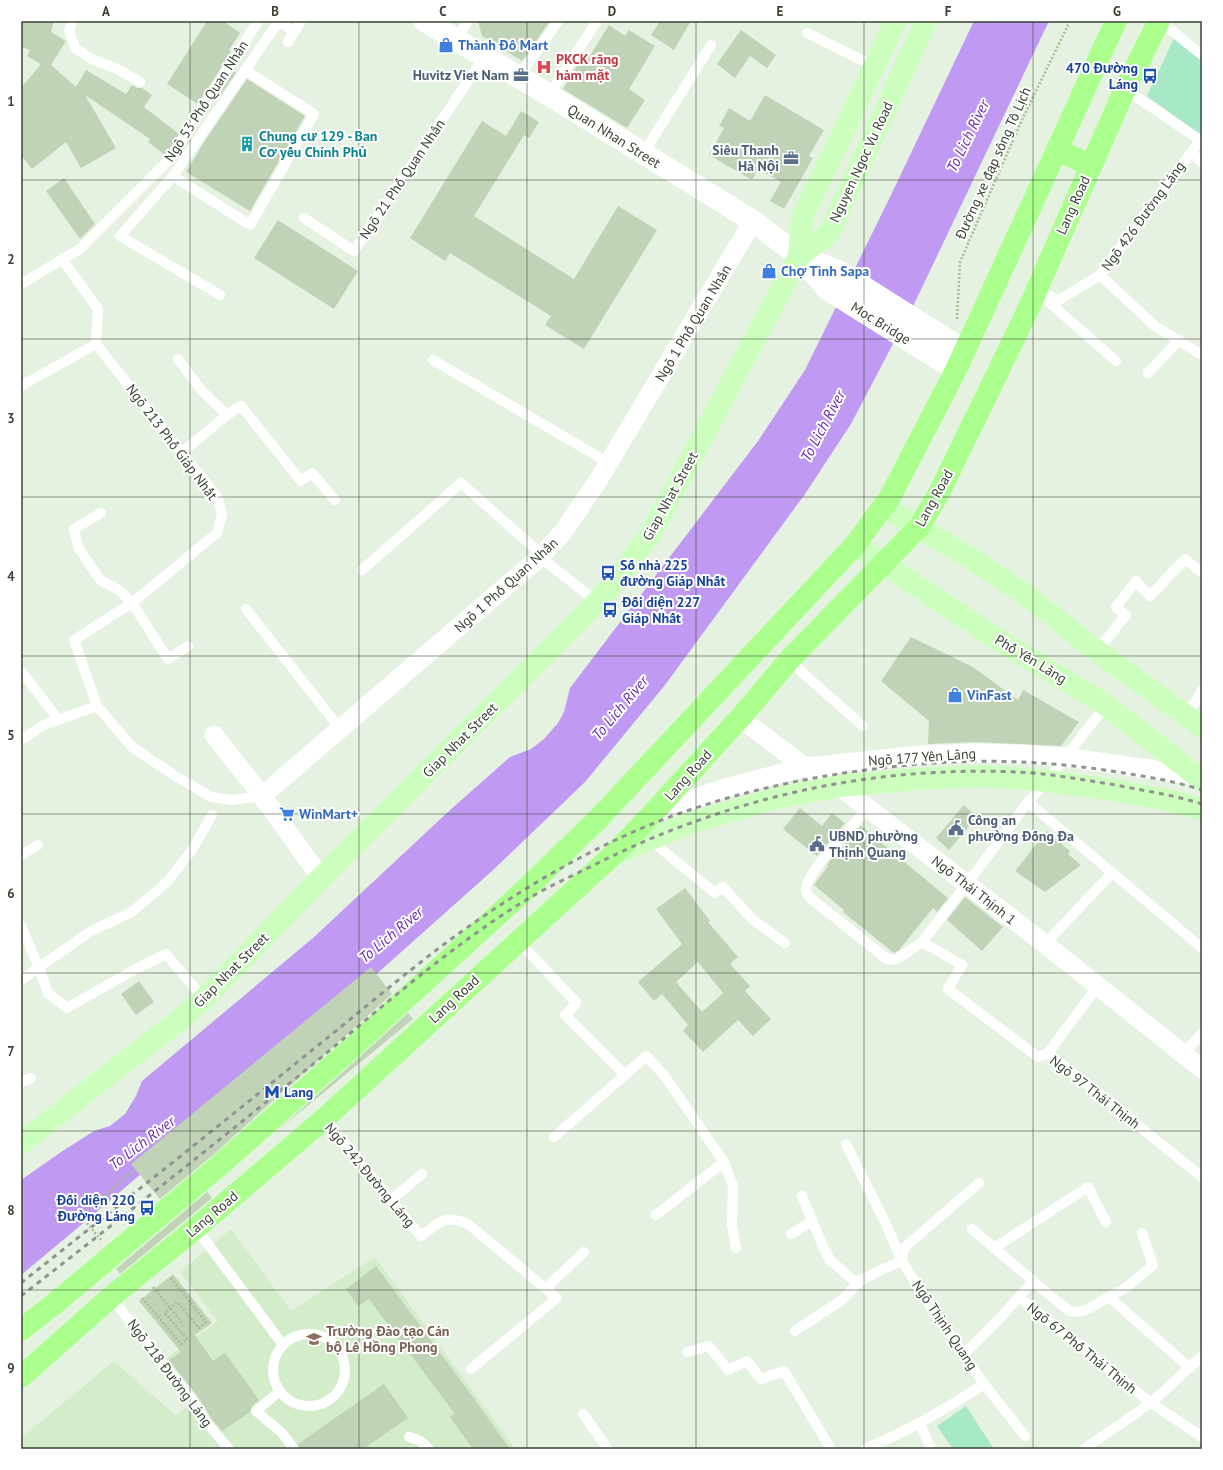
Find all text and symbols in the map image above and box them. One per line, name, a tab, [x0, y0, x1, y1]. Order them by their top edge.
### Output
text: A	[102, 3, 110, 20]
text: B	[271, 3, 279, 20]
text: C	[439, 3, 447, 20]
text: D	[608, 3, 616, 20]
text: E	[777, 3, 784, 20]
text: F	[945, 3, 952, 20]
text: G	[1113, 3, 1121, 20]
shop icon: Thành Đô Mart	[437, 36, 455, 54]
place label: Thành Đô Mart	[458, 36, 548, 54]
street label: Ngõ 53 Phố Quan Nhân	[160, 37, 252, 165]
place label: PKCK răng hàm mặt	[556, 50, 619, 84]
hospital icon: PKCK răng hàm mặt	[535, 58, 553, 76]
place label: 470 Đường Láng	[1066, 59, 1138, 93]
place label: Huvitz Viet Nam	[413, 66, 509, 84]
office icon: Huvitz Viet Nam	[512, 66, 530, 84]
bus stop icon: 470 Đường Láng	[1141, 67, 1159, 85]
street label: Đường xe đạp sông Tô Lịch	[951, 84, 1035, 243]
text: 1	[7, 93, 15, 110]
water label: To Lich River	[942, 96, 994, 175]
street label: Nguyen Ngoc Vu Road	[825, 99, 897, 225]
street label: Quan Nhan Street	[564, 100, 664, 172]
street label: Ngõ 21 Phố Quan Nhân	[355, 115, 449, 243]
place label: Chung cư 129 - Ban Cơ yếu Chính Phủ	[259, 127, 377, 161]
building icon: Chung cư 129 - Ban Cơ yếu Chính Phủ	[238, 135, 256, 153]
place label: Siêu Thanh Hà Nội	[712, 141, 779, 175]
office icon: Siêu Thanh Hà Nội	[782, 149, 800, 167]
street label: Ngõ 426 Đường Láng	[1097, 158, 1189, 274]
street label: Lang Road	[1052, 173, 1094, 237]
text: 2	[7, 251, 15, 268]
street label: Ngõ 1 Phố Quan Nhân	[651, 261, 735, 385]
shop icon: Chợ Tình Sapa	[760, 262, 778, 280]
place label: Chợ Tình Sapa	[781, 262, 869, 280]
street label: Moc Bridge	[848, 298, 914, 348]
street label: Ngõ 213 Phố Giáp Nhất	[122, 380, 222, 504]
water label: To Lich River	[796, 386, 850, 465]
text: 3	[7, 410, 15, 427]
street label: Giap Nhat Street	[638, 448, 702, 544]
street label: Lang Road	[911, 466, 957, 530]
street label: Ngõ 1 Phố Quan Nhân	[450, 534, 562, 636]
place label: Số nhà 225 đường Giáp Nhất	[620, 556, 725, 590]
bus stop icon: Số nhà 225 đường Giáp Nhất	[599, 564, 617, 582]
text: 4	[7, 568, 15, 585]
place label: Đối diện 227 Giáp Nhất	[621, 593, 700, 627]
bus stop icon: Đối diện 227 Giáp Nhất	[601, 601, 619, 619]
street label: Phố Yên Lãng	[992, 630, 1070, 688]
water label: To Lich River	[587, 671, 653, 744]
shop icon: VinFast	[946, 686, 964, 704]
place label: VinFast	[966, 686, 1012, 704]
street label: Giap Nhat Street	[419, 699, 501, 781]
text: 5	[7, 727, 15, 744]
street label: Ngõ 177 Yên Lãng	[867, 744, 977, 770]
street label: Lang Road	[660, 746, 716, 804]
supermarket icon: WinMart+	[278, 805, 296, 823]
place label: WinMart+	[299, 805, 358, 823]
place label: Công an phường Đống Đa	[968, 811, 1074, 845]
public building icon: Công an phường Đống Đa	[947, 819, 965, 837]
place label: UBND phường Thịnh Quang	[829, 827, 918, 861]
public building icon: UBND phường Thịnh Quang	[808, 835, 826, 853]
street label: Ngõ Thái Thịnh 1	[928, 851, 1020, 929]
text: 6	[7, 885, 15, 902]
water label: To Lich River	[355, 902, 427, 967]
street label: Giap Nhat Street	[190, 929, 272, 1011]
street label: Lang Road	[425, 971, 483, 1027]
text: 7	[7, 1043, 15, 1060]
street label: Ngõ 97 Thái Thịnh	[1046, 1051, 1144, 1133]
metro station icon: Lang	[263, 1083, 281, 1101]
place label: Lang	[284, 1083, 313, 1101]
water label: To Lich River	[105, 1111, 179, 1174]
street label: Ngõ 242 Đường Láng	[321, 1119, 419, 1231]
street label: Lang Road	[182, 1187, 242, 1241]
place label: Đối diện 220 Đường Láng	[56, 1191, 135, 1225]
bus stop icon: Đối diện 220 Đường Láng	[138, 1199, 156, 1217]
text: 8	[7, 1202, 15, 1219]
street label: Ngõ Thịnh Quang	[908, 1277, 982, 1373]
street label: Ngõ 67 Phố Thái Thịnh	[1023, 1298, 1141, 1398]
street label: Ngõ 218 Đường Láng	[123, 1315, 217, 1431]
place label: Trường Đào tạo Cán bộ Lê Hồng Phong	[326, 1322, 449, 1356]
school or university icon: Trường Đào tạo Cán bộ Lê Hồng Phong	[305, 1330, 323, 1348]
text: 9	[7, 1360, 15, 1377]

